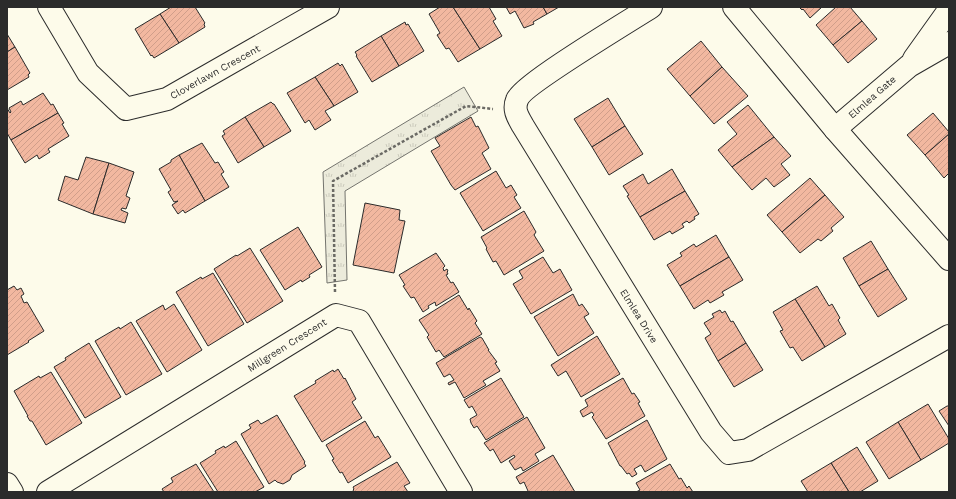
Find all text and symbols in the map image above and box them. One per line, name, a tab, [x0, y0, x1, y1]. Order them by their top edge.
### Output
street label: Cloverlawn Crescent	[168, 42, 263, 101]
street label: Elmlea Gate	[846, 73, 898, 121]
street label: Elmlea Drive	[618, 287, 660, 345]
street label: Millgreen Crescent	[245, 316, 329, 374]

